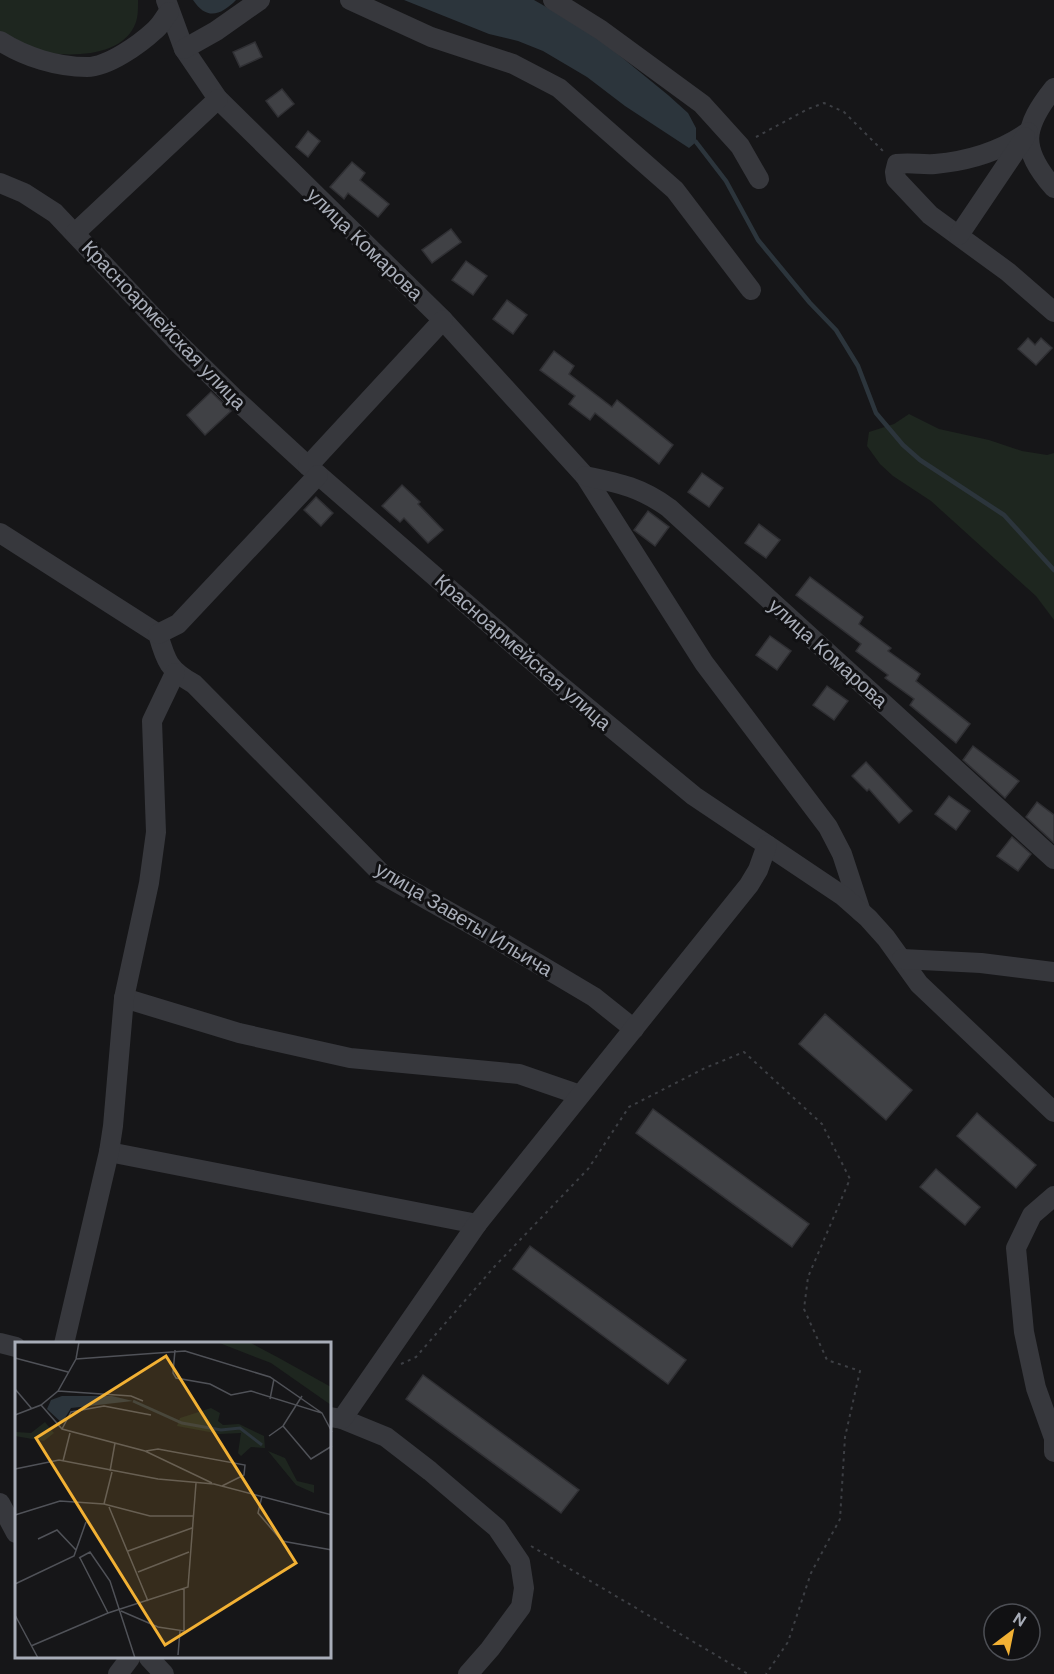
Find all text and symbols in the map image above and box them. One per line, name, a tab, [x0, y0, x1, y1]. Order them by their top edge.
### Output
street label: улица Комарова	[301, 182, 429, 307]
street label: Красноармейская улица	[76, 235, 252, 416]
street label: Красноармейская улица	[429, 568, 617, 736]
street label: улица Комарова	[763, 593, 894, 714]
street label: улица Заветы Ильича	[371, 856, 558, 983]
inset map	[15, 1342, 332, 1659]
north arrow	[982, 1602, 1042, 1662]
text: N	[1009, 1608, 1030, 1632]

